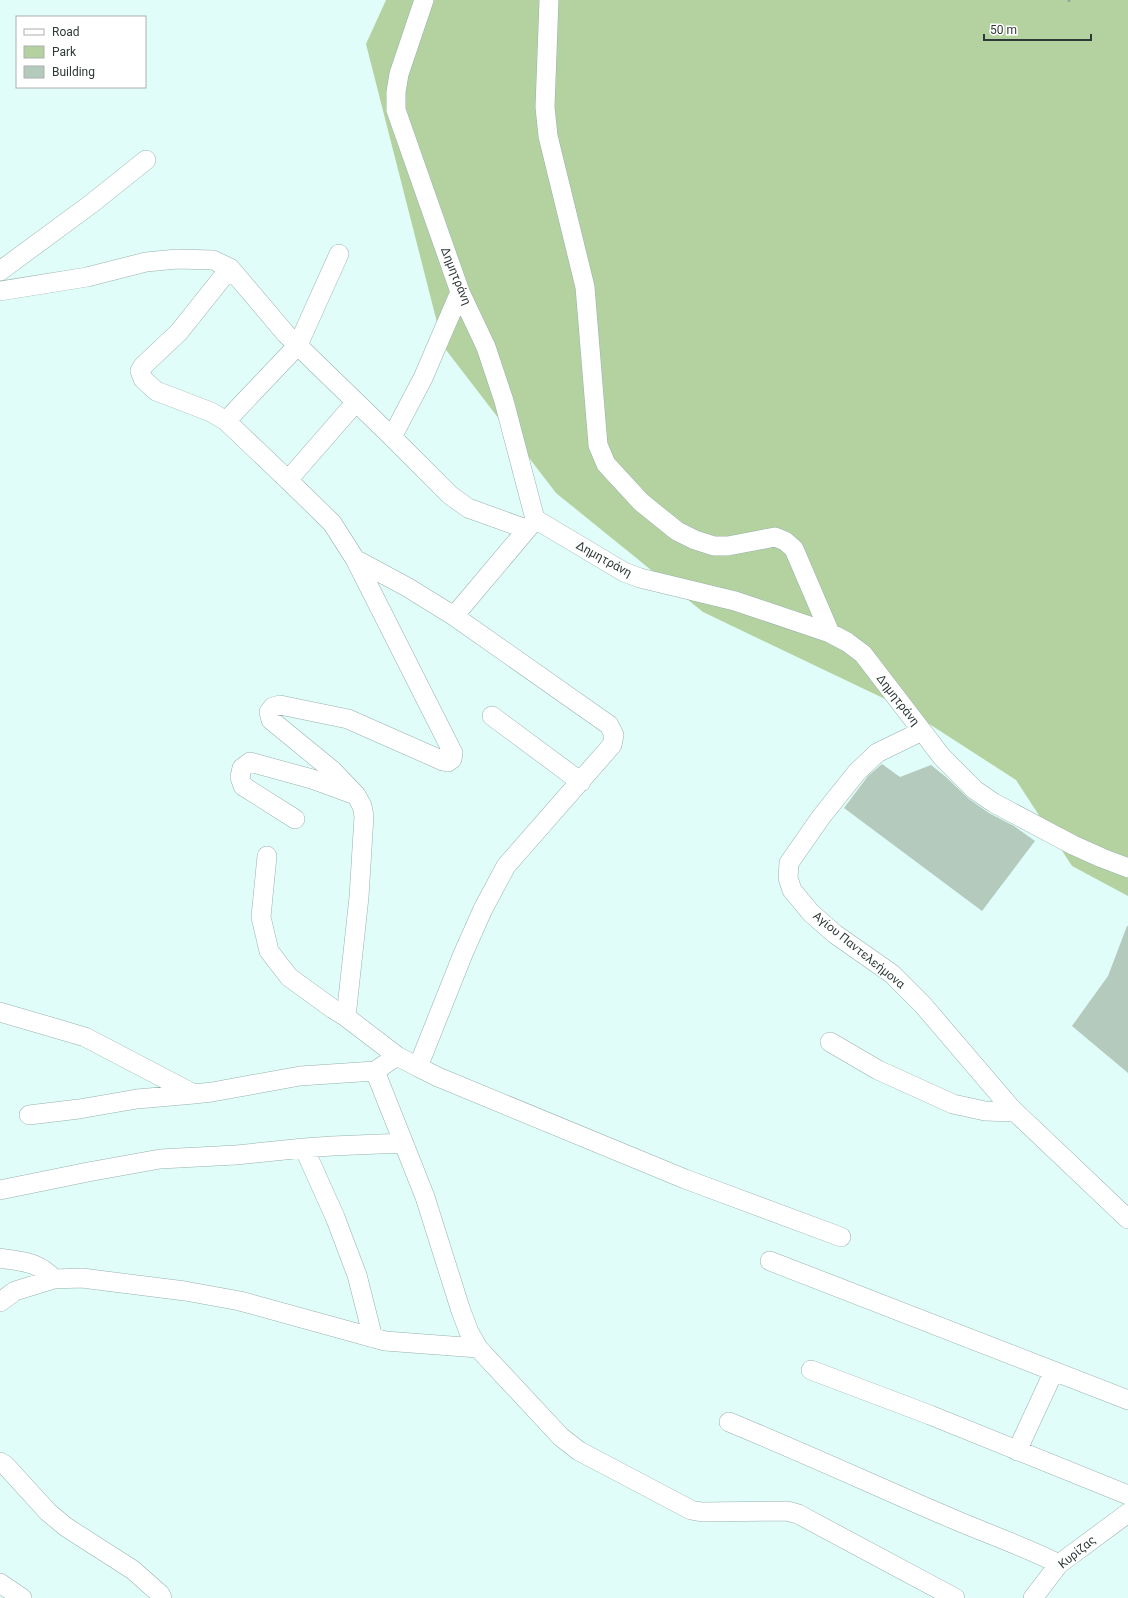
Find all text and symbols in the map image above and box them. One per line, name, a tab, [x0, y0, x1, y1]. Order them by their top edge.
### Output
legend	[16, 16, 146, 88]
scale bar	[984, 16, 1091, 42]
text: 50 m	[990, 23, 1017, 37]
text: Road	[52, 25, 80, 39]
text: Park	[52, 45, 77, 59]
text: Building	[52, 65, 95, 79]
street label: Δημητράνη	[438, 245, 474, 307]
street label: Δημητράνη	[574, 538, 634, 580]
street label: Δημητράνη	[874, 672, 922, 728]
street label: Αγίου Παντελεήμονα	[810, 909, 908, 991]
street label: Κυρίζας	[1056, 1533, 1098, 1571]

